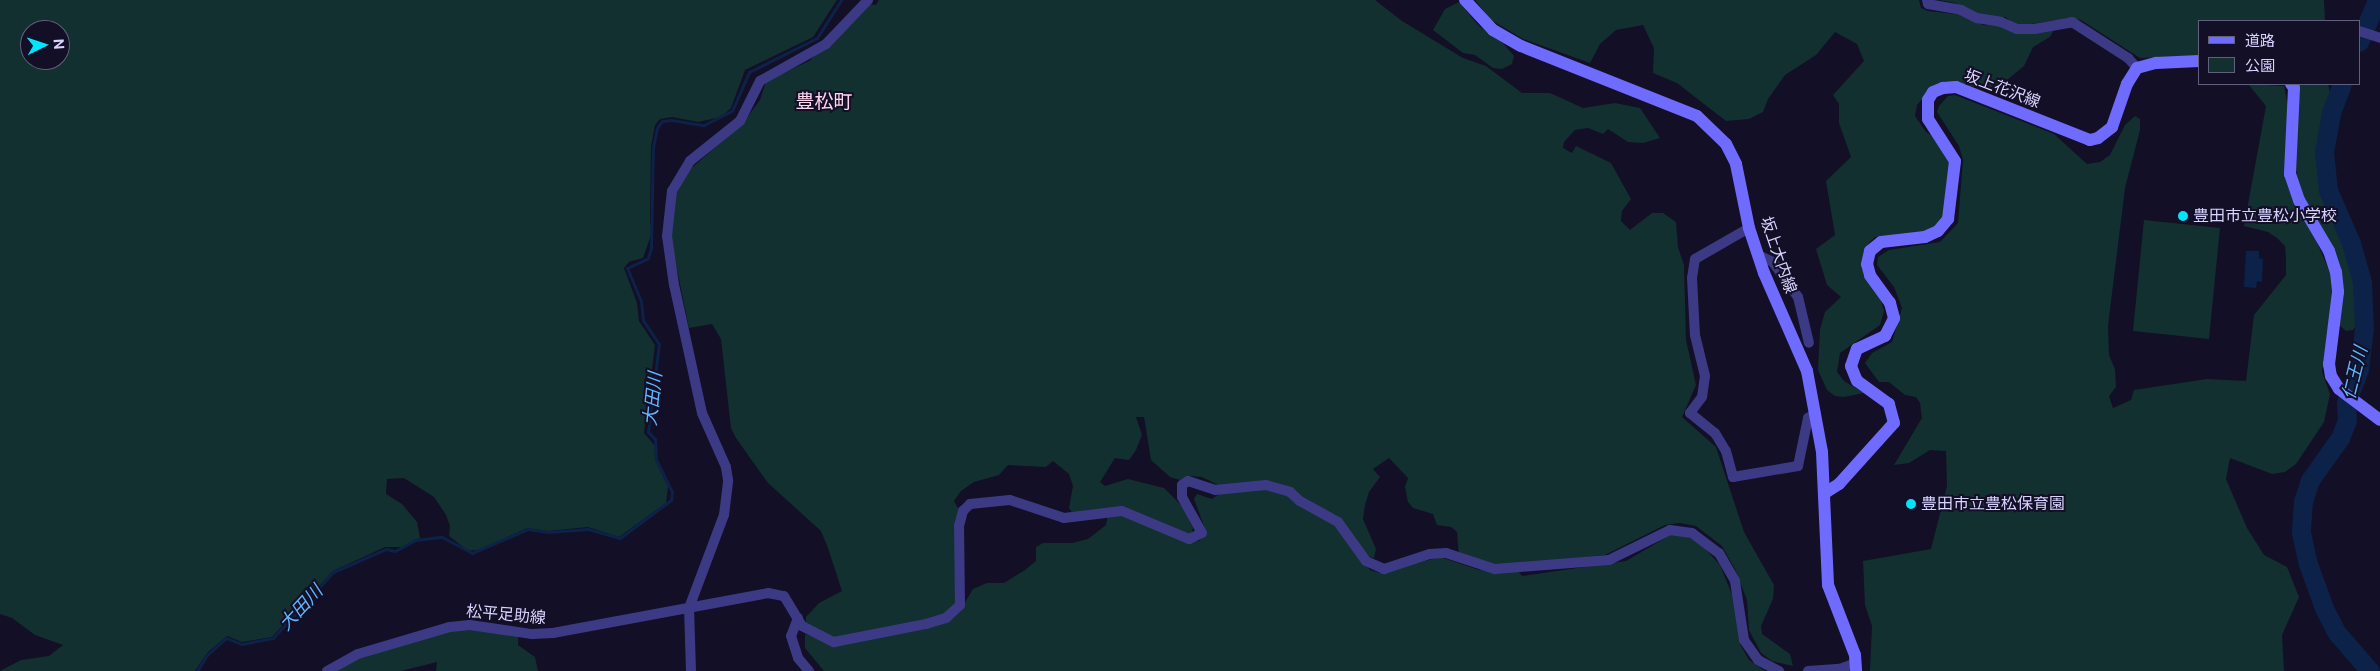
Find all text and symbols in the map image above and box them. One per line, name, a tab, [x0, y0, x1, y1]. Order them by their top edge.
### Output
north arrow	[20, 20, 70, 70]
legend	[2198, 20, 2360, 85]
text: 道路	[2245, 32, 2275, 49]
text: N	[51, 38, 67, 50]
text: 公園	[2245, 57, 2275, 74]
street label: 坂上花沢線	[1961, 66, 2043, 112]
district label: 豊松町	[796, 91, 852, 113]
place label: 豊田市立豊松小学校	[2193, 206, 2337, 226]
marker: 豊田市立豊松小学校	[2177, 210, 2189, 222]
street label: 坂上大内線	[1756, 214, 1800, 296]
water label: 仁王川	[2338, 344, 2372, 402]
water label: 大田川	[639, 371, 667, 427]
place label: 豊田市立豊松保育園	[1921, 494, 2065, 514]
marker: 豊田市立豊松保育園	[1905, 498, 1917, 510]
water label: 大田川	[275, 581, 327, 635]
street label: 松平足助線	[465, 602, 547, 628]

